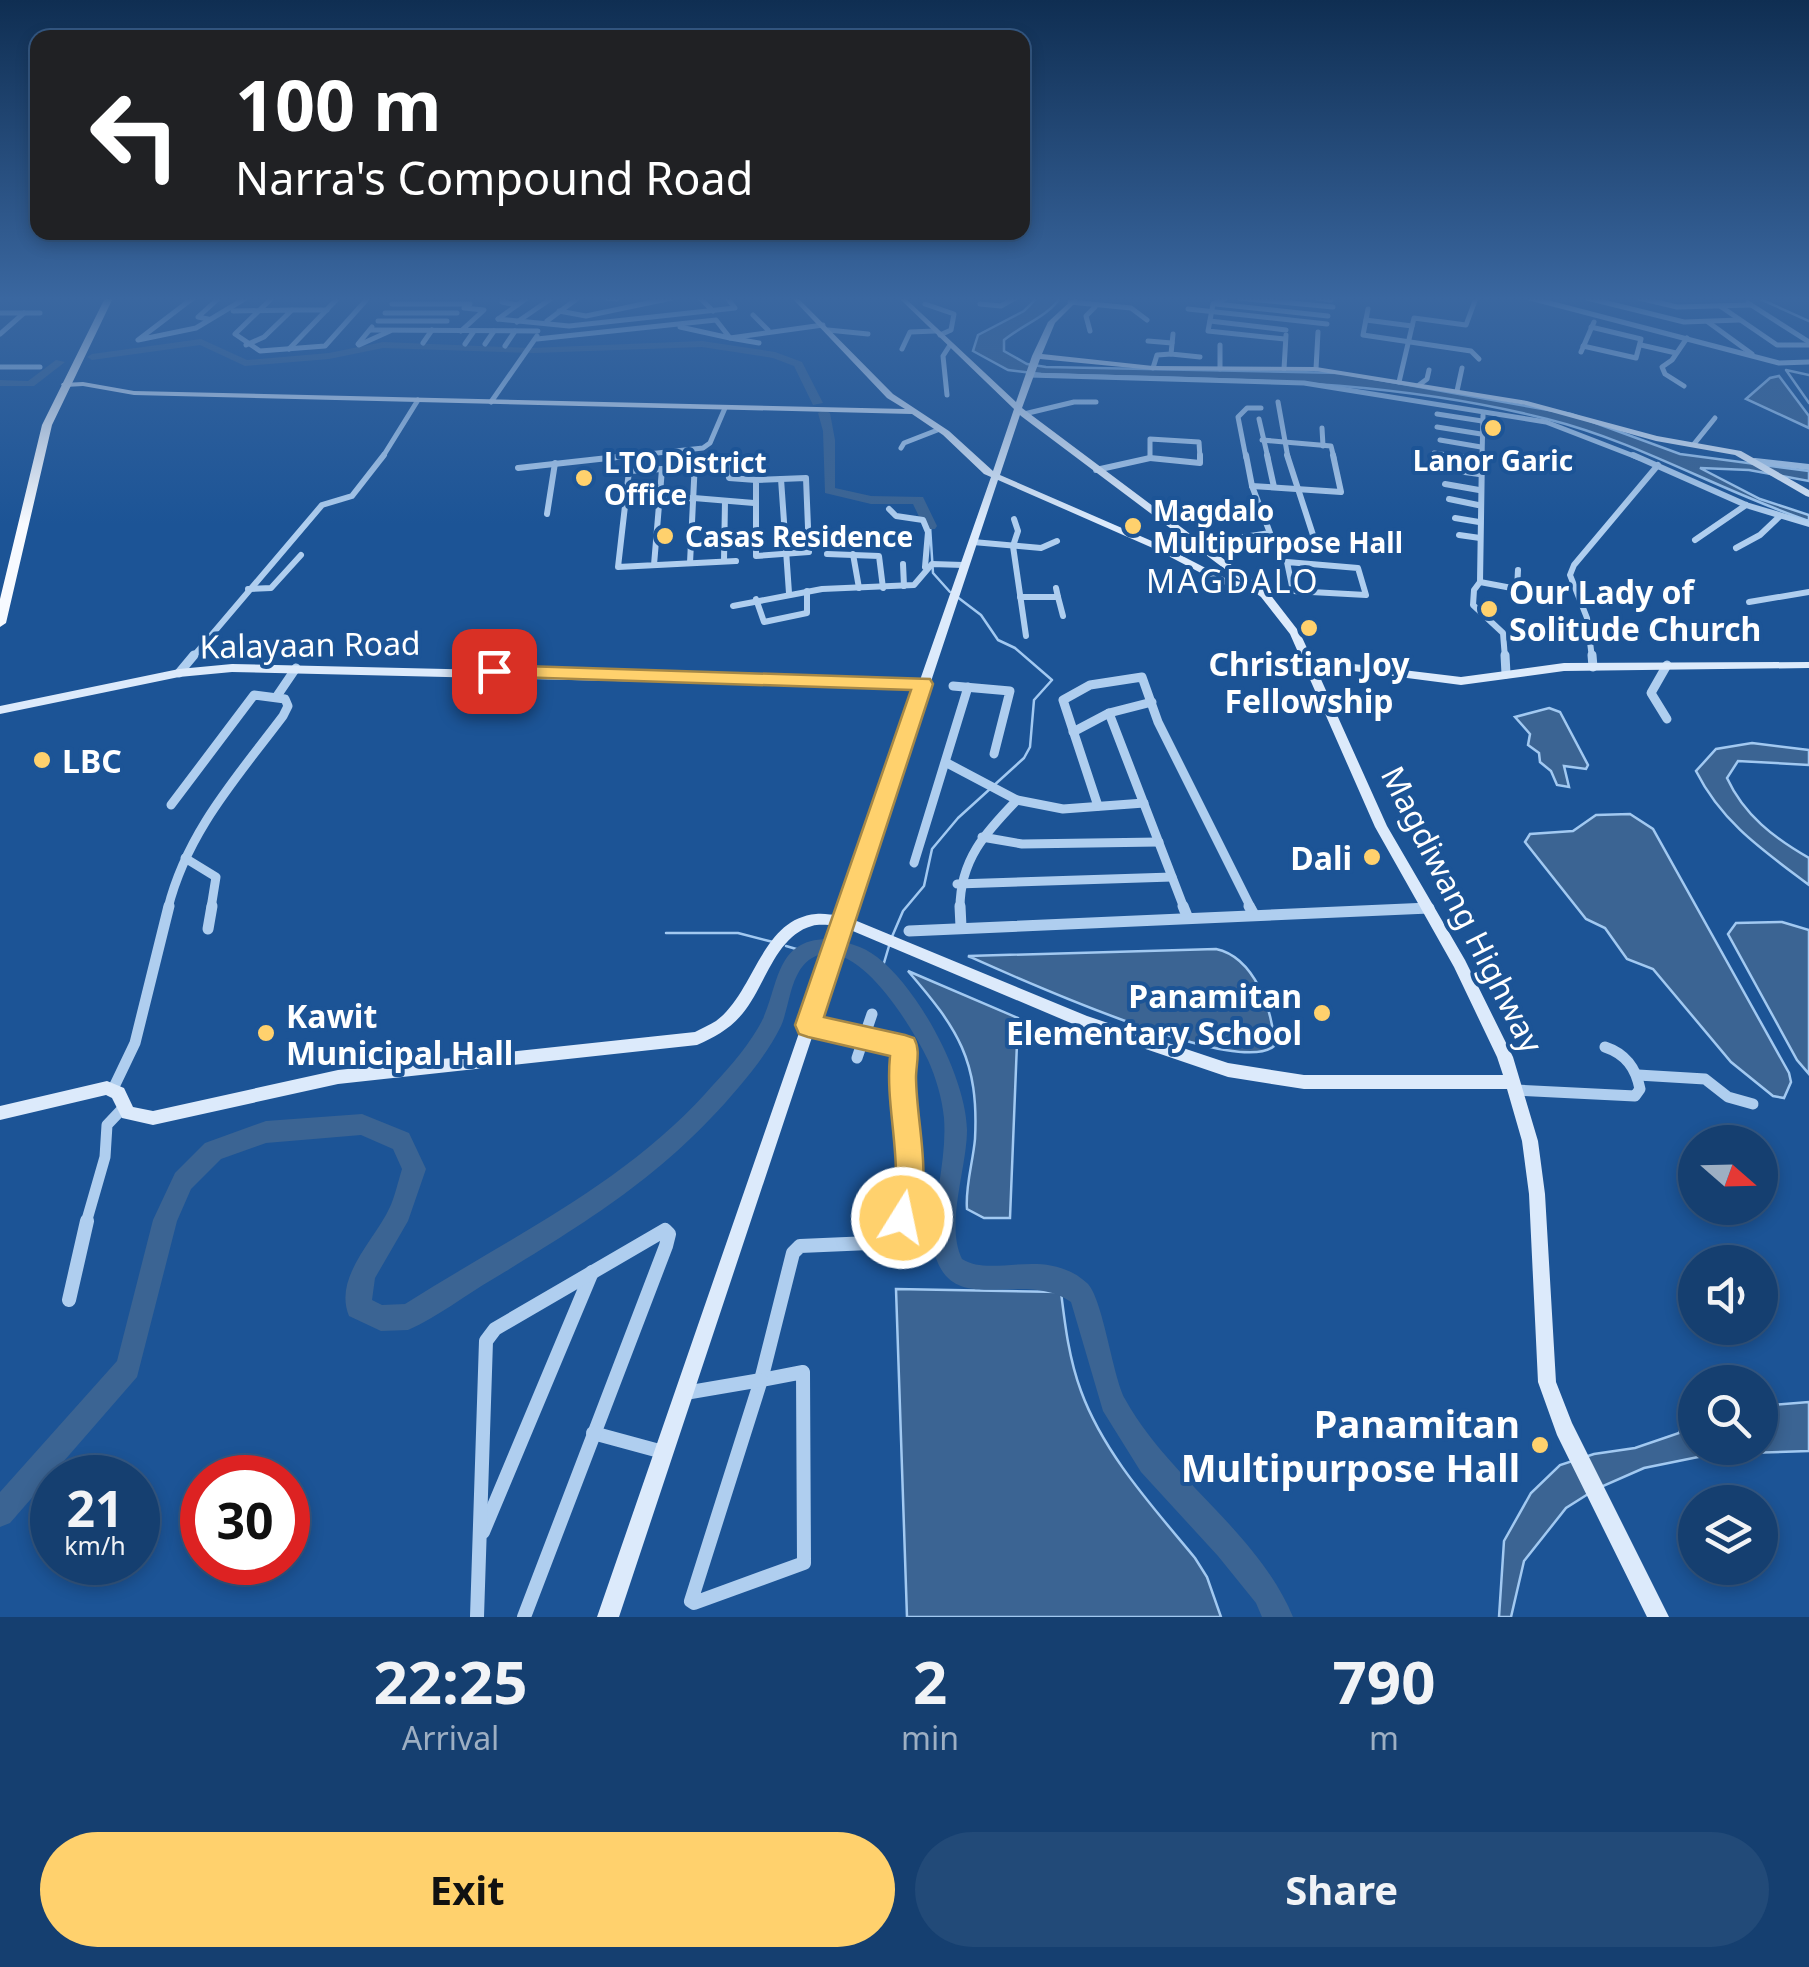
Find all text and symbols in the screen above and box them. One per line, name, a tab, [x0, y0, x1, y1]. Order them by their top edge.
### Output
text: 100 m	[235, 56, 442, 152]
icon: left	[70, 70, 200, 200]
text: Narra's Compound Road	[235, 147, 753, 208]
marker: Lanor Garic	[1482, 417, 1504, 439]
place label: Lanor Garic	[1413, 441, 1573, 479]
place label: LTO District Office	[604, 443, 767, 513]
marker: LTO District Office	[573, 467, 595, 489]
place label: Magdalo Multipurpose Hall	[1153, 491, 1403, 561]
marker: Magdalo Multipurpose Hall	[1122, 515, 1144, 537]
place label: Casas Residence	[685, 517, 913, 555]
marker: Casas Residence	[654, 525, 676, 547]
district label: MAGDALO	[1146, 559, 1320, 602]
place label: Our Lady of Solitude Church	[1509, 570, 1761, 650]
marker: Our Lady of Solitude Church	[1478, 598, 1500, 620]
marker: Christian Joy Fellowship	[1298, 617, 1320, 639]
street label: Kalayaan Road	[199, 621, 421, 667]
pin	[452, 629, 537, 714]
place label: Christian Joy Fellowship	[1208, 642, 1410, 722]
icon: arrive	[467, 644, 522, 699]
place label: LBC	[62, 739, 122, 782]
marker: LBC	[31, 749, 53, 771]
street label: Magdiwang Highway	[1372, 758, 1554, 1060]
place label: Dali	[1290, 836, 1352, 879]
marker: Dali	[1361, 846, 1383, 868]
place label: Panamitan Elementary School	[1006, 974, 1302, 1054]
place label: Kawit Municipal Hall	[286, 994, 513, 1074]
marker: Panamitan Elementary School	[1311, 1002, 1333, 1024]
marker: Kawit Municipal Hall	[255, 1022, 277, 1044]
north arrow	[1678, 1125, 1778, 1225]
map controls	[1678, 1125, 1778, 1585]
position arrow	[850, 1166, 954, 1270]
button: sound	[1678, 1245, 1778, 1345]
button: search	[1678, 1365, 1778, 1465]
place label: Panamitan Multipurpose Hall	[1181, 1397, 1520, 1493]
marker: Panamitan Multipurpose Hall	[1529, 1434, 1551, 1456]
speed limit sign: 30	[180, 1455, 310, 1585]
text: 21	[66, 1474, 124, 1542]
button: layers	[1678, 1485, 1778, 1585]
text: km/h	[64, 1528, 126, 1562]
text: 22:25	[373, 1640, 528, 1722]
text: 2	[913, 1640, 947, 1722]
text: 790	[1333, 1640, 1436, 1722]
text: Arrival	[402, 1716, 499, 1759]
text: min	[901, 1716, 959, 1759]
text: m	[1369, 1716, 1399, 1759]
button: Exit	[40, 1832, 895, 1947]
button: Share	[915, 1832, 1769, 1947]

